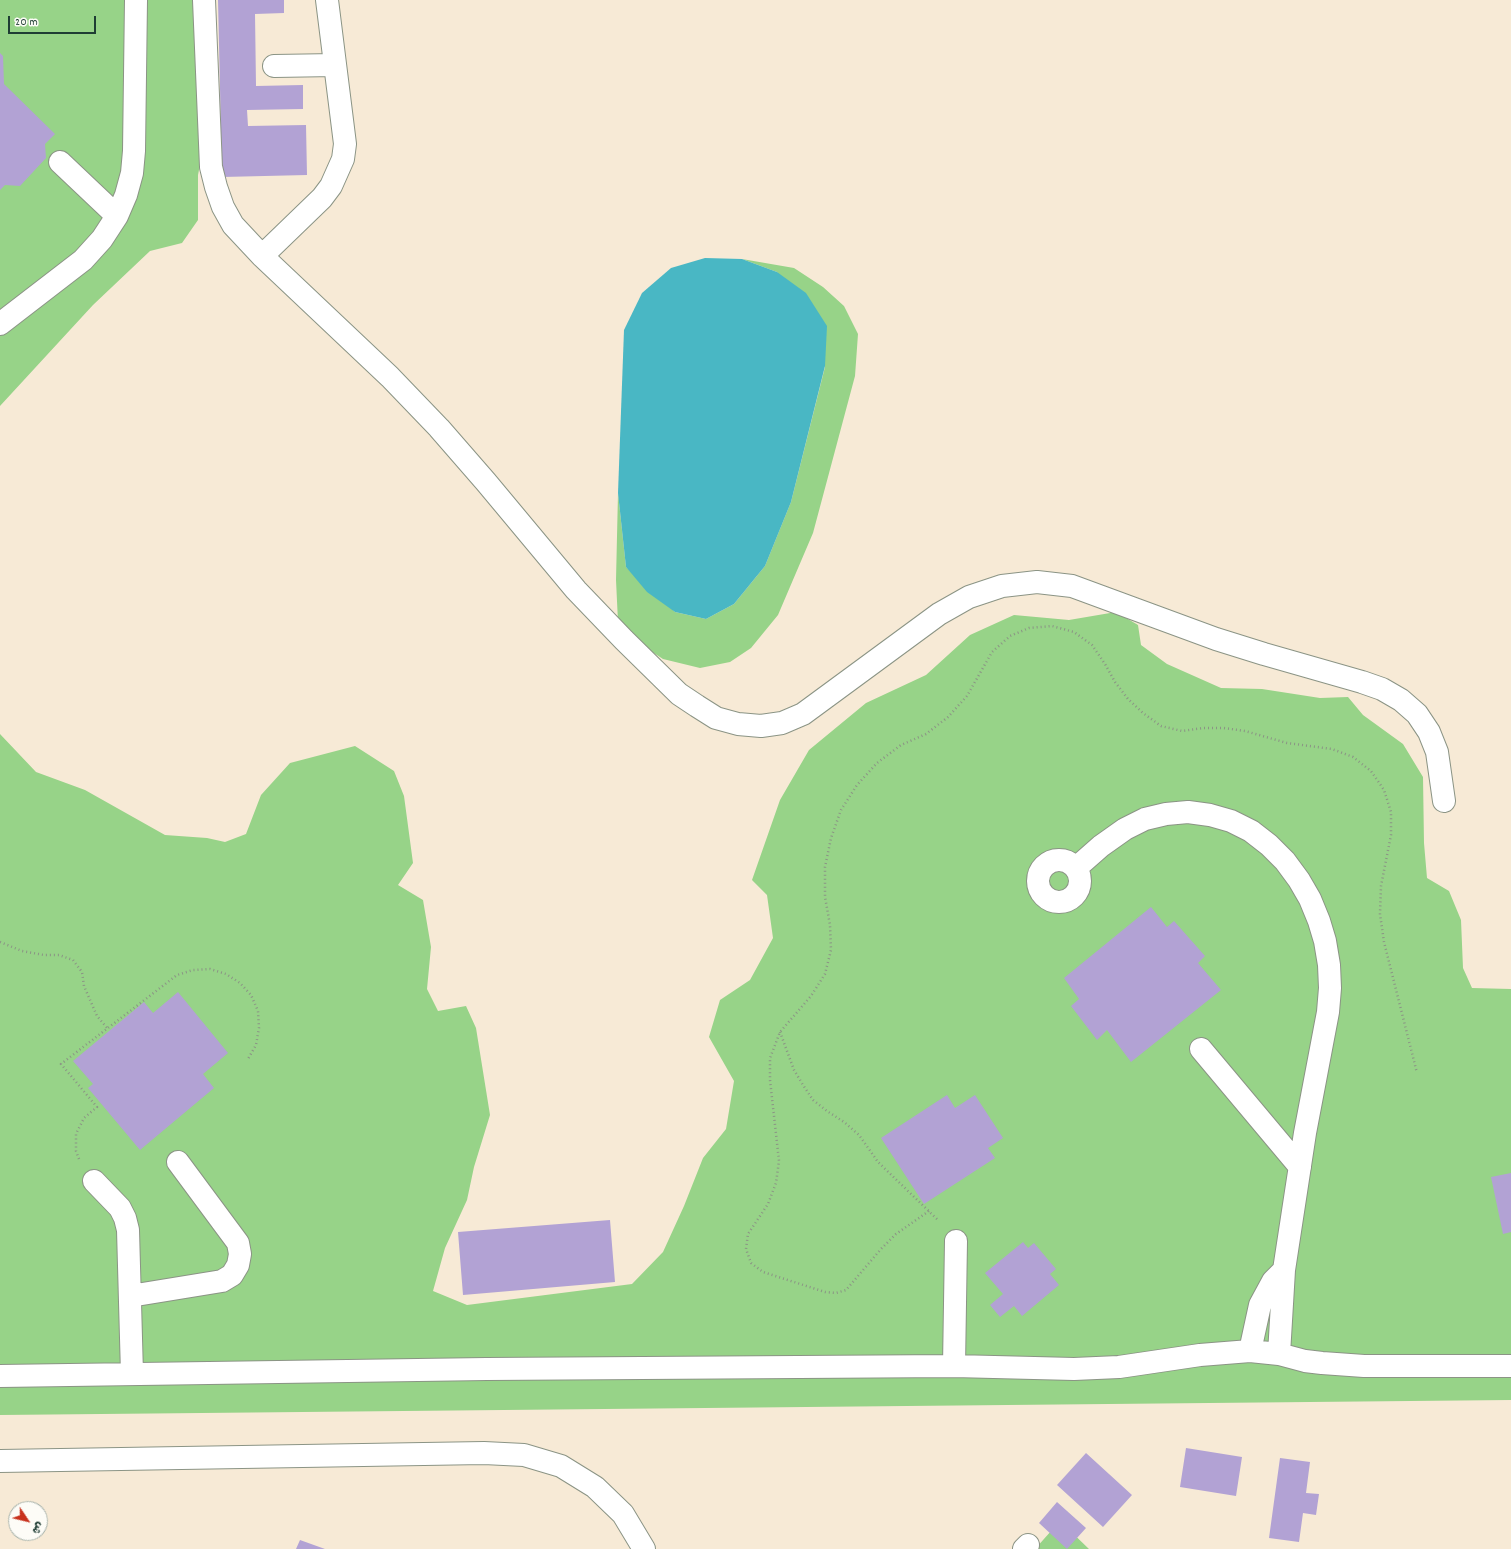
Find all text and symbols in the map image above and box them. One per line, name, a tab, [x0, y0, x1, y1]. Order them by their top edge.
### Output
scale bar	[10, 8, 98, 34]
text: 20 m	[15, 14, 38, 31]
north arrow	[8, 1501, 48, 1541]
text: ش	[27, 1518, 47, 1537]

